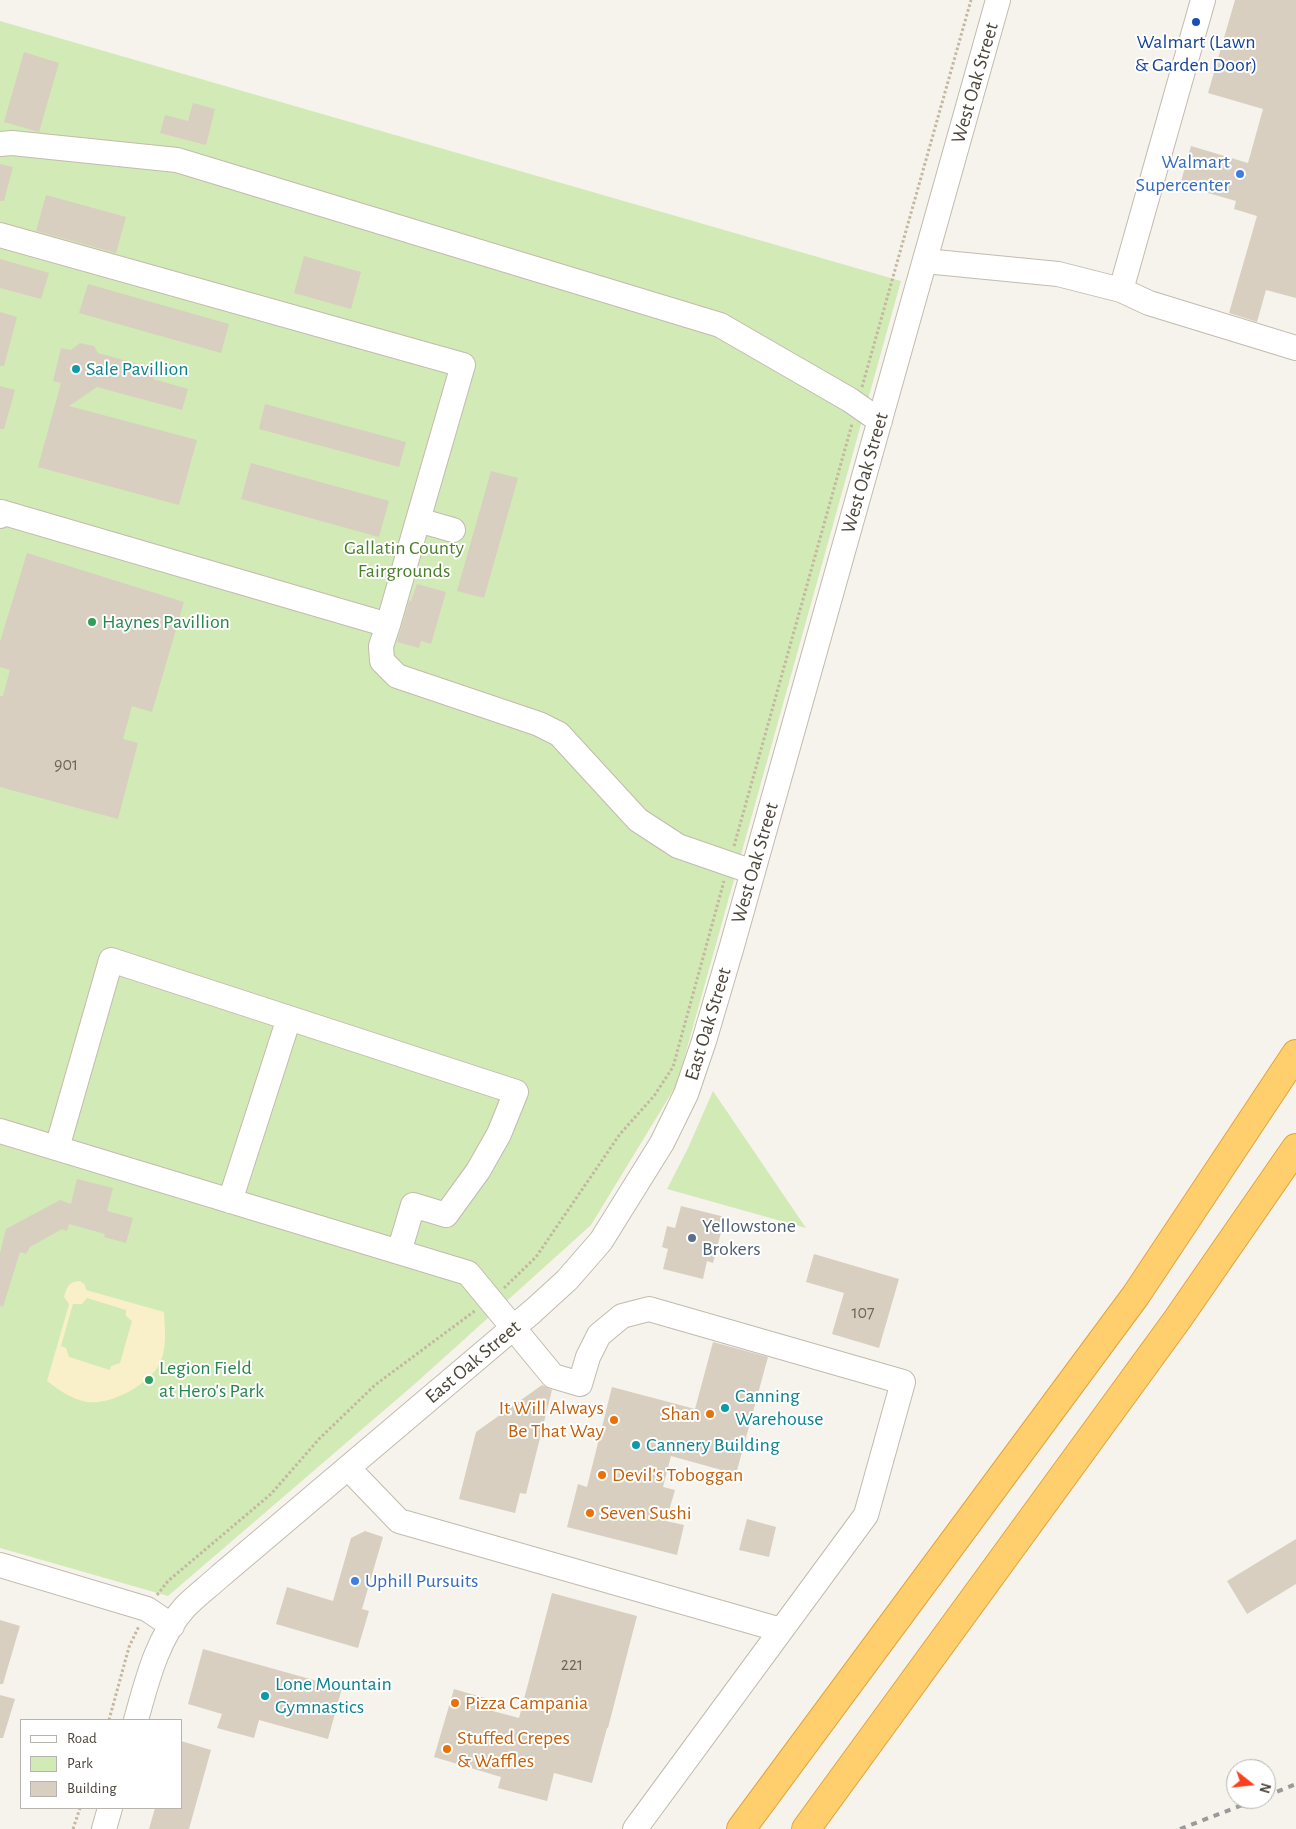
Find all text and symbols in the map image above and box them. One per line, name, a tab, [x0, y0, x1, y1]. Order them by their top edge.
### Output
marker: Walmart (Lawn & Garden Door)	[1190, 16, 1202, 28]
street label: West Oak Street	[946, 20, 1004, 146]
place label: Walmart (Lawn & Garden Door)	[1135, 30, 1257, 77]
place label: Walmart Supercenter	[1136, 150, 1230, 197]
marker: Walmart Supercenter	[1234, 168, 1246, 180]
place label: Sale Pavillion	[86, 357, 189, 381]
marker: Sale Pavillion	[70, 363, 82, 375]
street label: West Oak Street	[836, 410, 894, 536]
park label: Gallatin County Fairgrounds	[344, 536, 464, 583]
place label: Haynes Pavillion	[102, 610, 230, 634]
marker: Haynes Pavillion	[86, 616, 98, 628]
house number: 901	[54, 754, 78, 776]
street label: West Oak Street	[726, 800, 784, 926]
street label: East Oak Street	[679, 965, 737, 1083]
place label: Yellowstone Brokers	[702, 1214, 796, 1261]
marker: Yellowstone Brokers	[686, 1232, 698, 1244]
house number: 107	[851, 1302, 875, 1324]
street label: East Oak Street	[420, 1315, 526, 1409]
place label: Legion Field at Hero's Park	[159, 1356, 264, 1403]
marker: Legion Field at Hero's Park	[143, 1374, 155, 1386]
place label: Canning Warehouse	[735, 1384, 824, 1431]
place label: It Will Always Be That Way	[499, 1396, 604, 1443]
place label: Shan	[661, 1402, 700, 1426]
marker: Canning Warehouse	[719, 1402, 731, 1414]
marker: Shan	[704, 1408, 716, 1420]
marker: It Will Always Be That Way	[608, 1414, 620, 1426]
place label: Cannery Building	[646, 1433, 780, 1457]
marker: Cannery Building	[630, 1439, 642, 1451]
place label: Devil's Toboggan	[612, 1463, 743, 1487]
marker: Devil's Toboggan	[596, 1469, 608, 1481]
place label: Seven Sushi	[600, 1501, 692, 1525]
marker: Seven Sushi	[584, 1507, 596, 1519]
place label: Uphill Pursuits	[365, 1569, 479, 1593]
marker: Uphill Pursuits	[349, 1575, 361, 1587]
house number: 221	[561, 1654, 583, 1676]
place label: Lone Mountain Gymnastics	[275, 1672, 392, 1719]
marker: Lone Mountain Gymnastics	[259, 1690, 271, 1702]
place label: Pizza Campania	[465, 1691, 588, 1715]
marker: Pizza Campania	[449, 1697, 461, 1709]
legend	[20, 1719, 182, 1809]
place label: Stuffed Crepes & Waffles	[457, 1726, 570, 1773]
text: Road	[67, 1731, 97, 1746]
marker: Stuffed Crepes & Waffles	[441, 1743, 453, 1755]
text: Park	[67, 1756, 93, 1771]
north arrow	[1226, 1759, 1276, 1809]
text: Building	[67, 1781, 117, 1796]
text: N	[1256, 1781, 1273, 1794]

